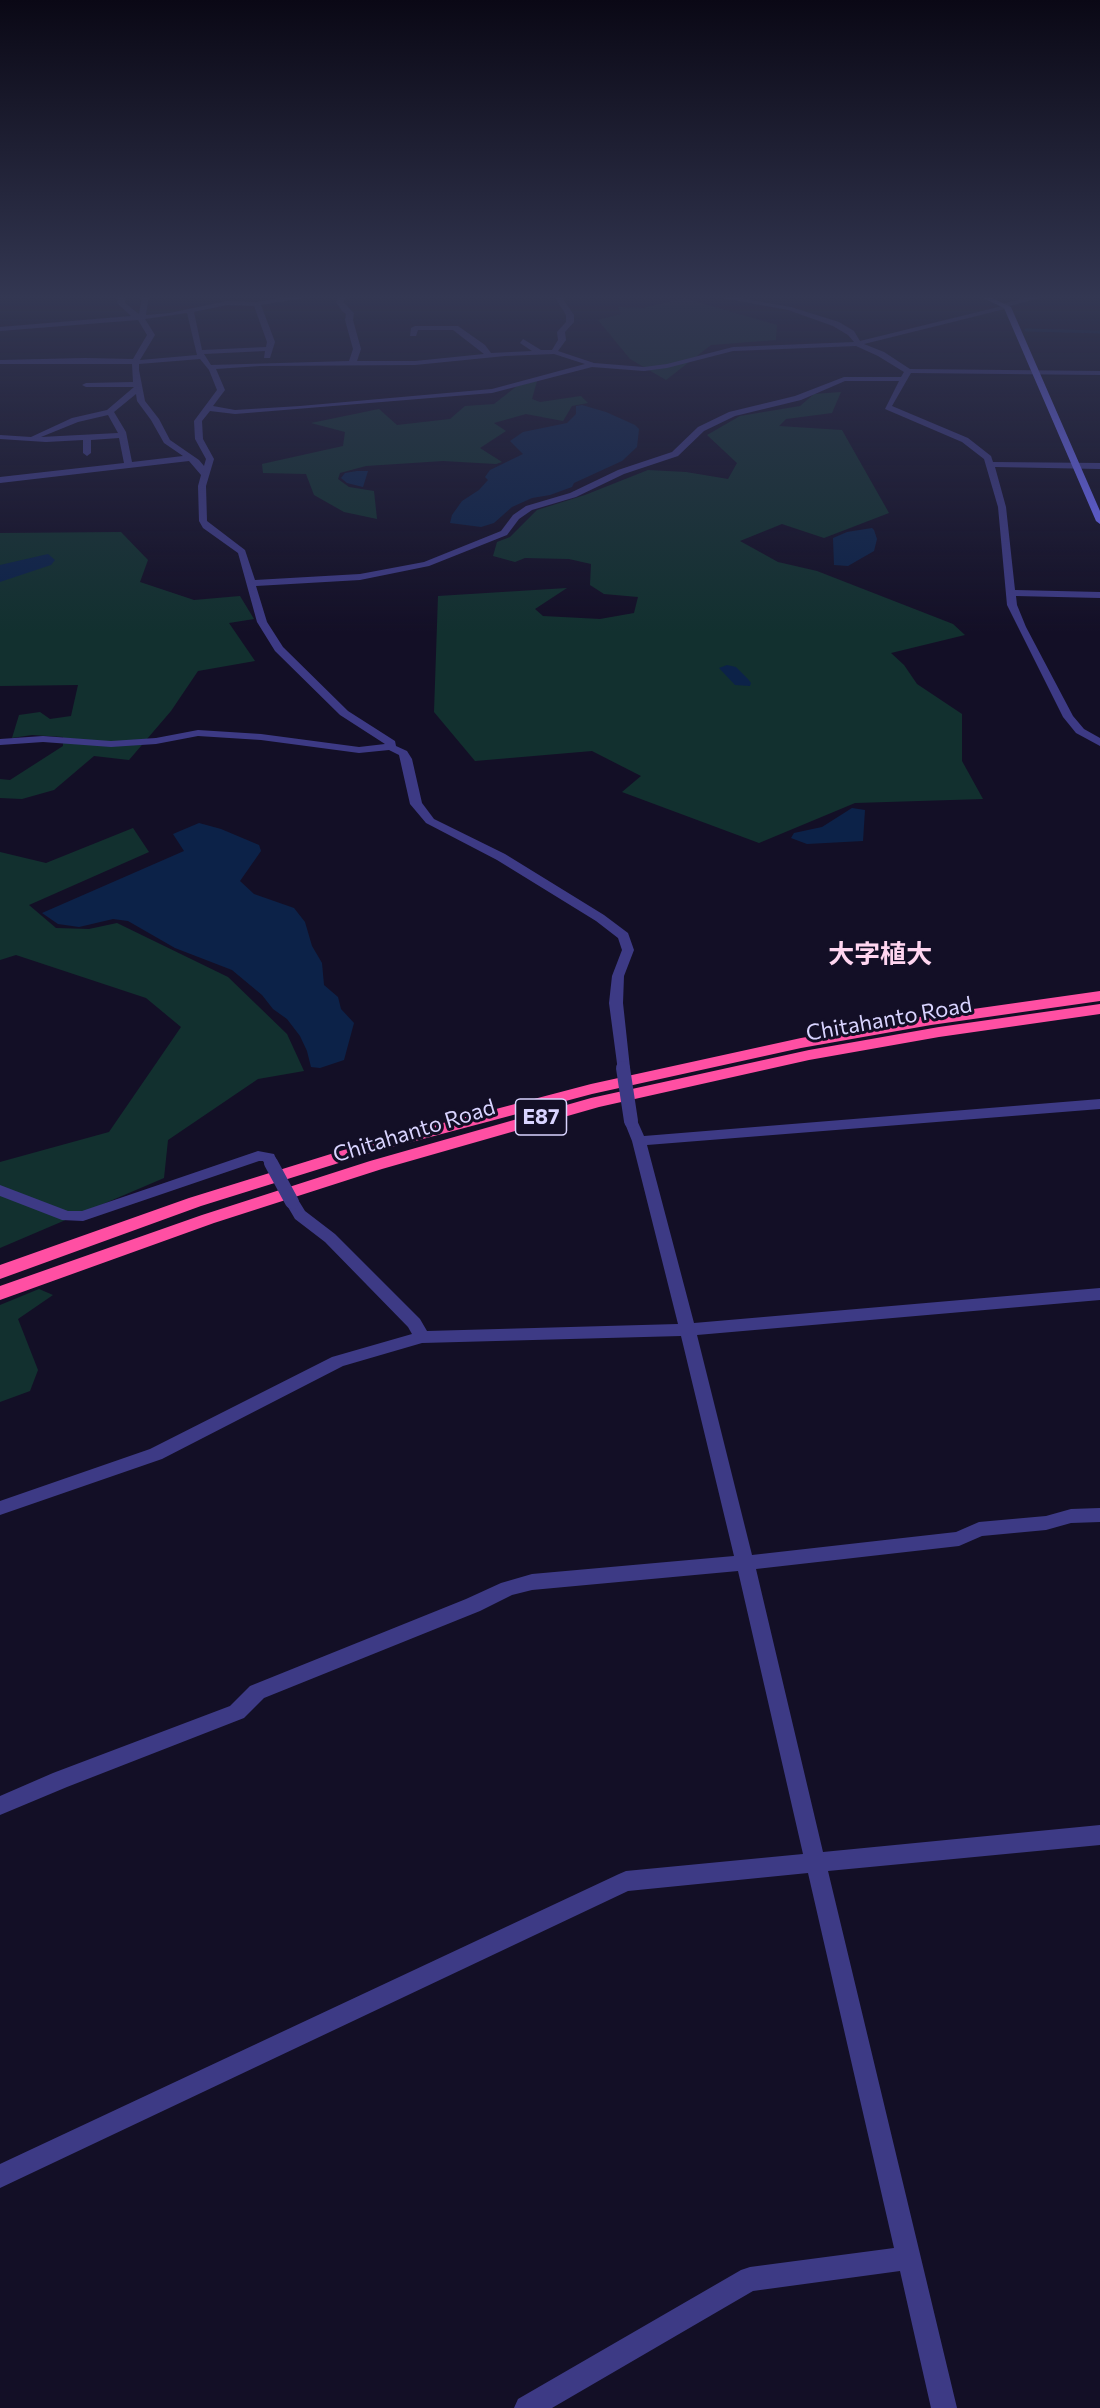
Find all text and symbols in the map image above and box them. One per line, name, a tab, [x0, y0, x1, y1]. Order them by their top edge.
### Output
district label: 大字植大	[828, 938, 932, 970]
street label: Chitahanto Road	[804, 991, 974, 1047]
street label: Chitahanto Road	[330, 1094, 498, 1168]
road number: E87	[516, 1099, 566, 1135]

